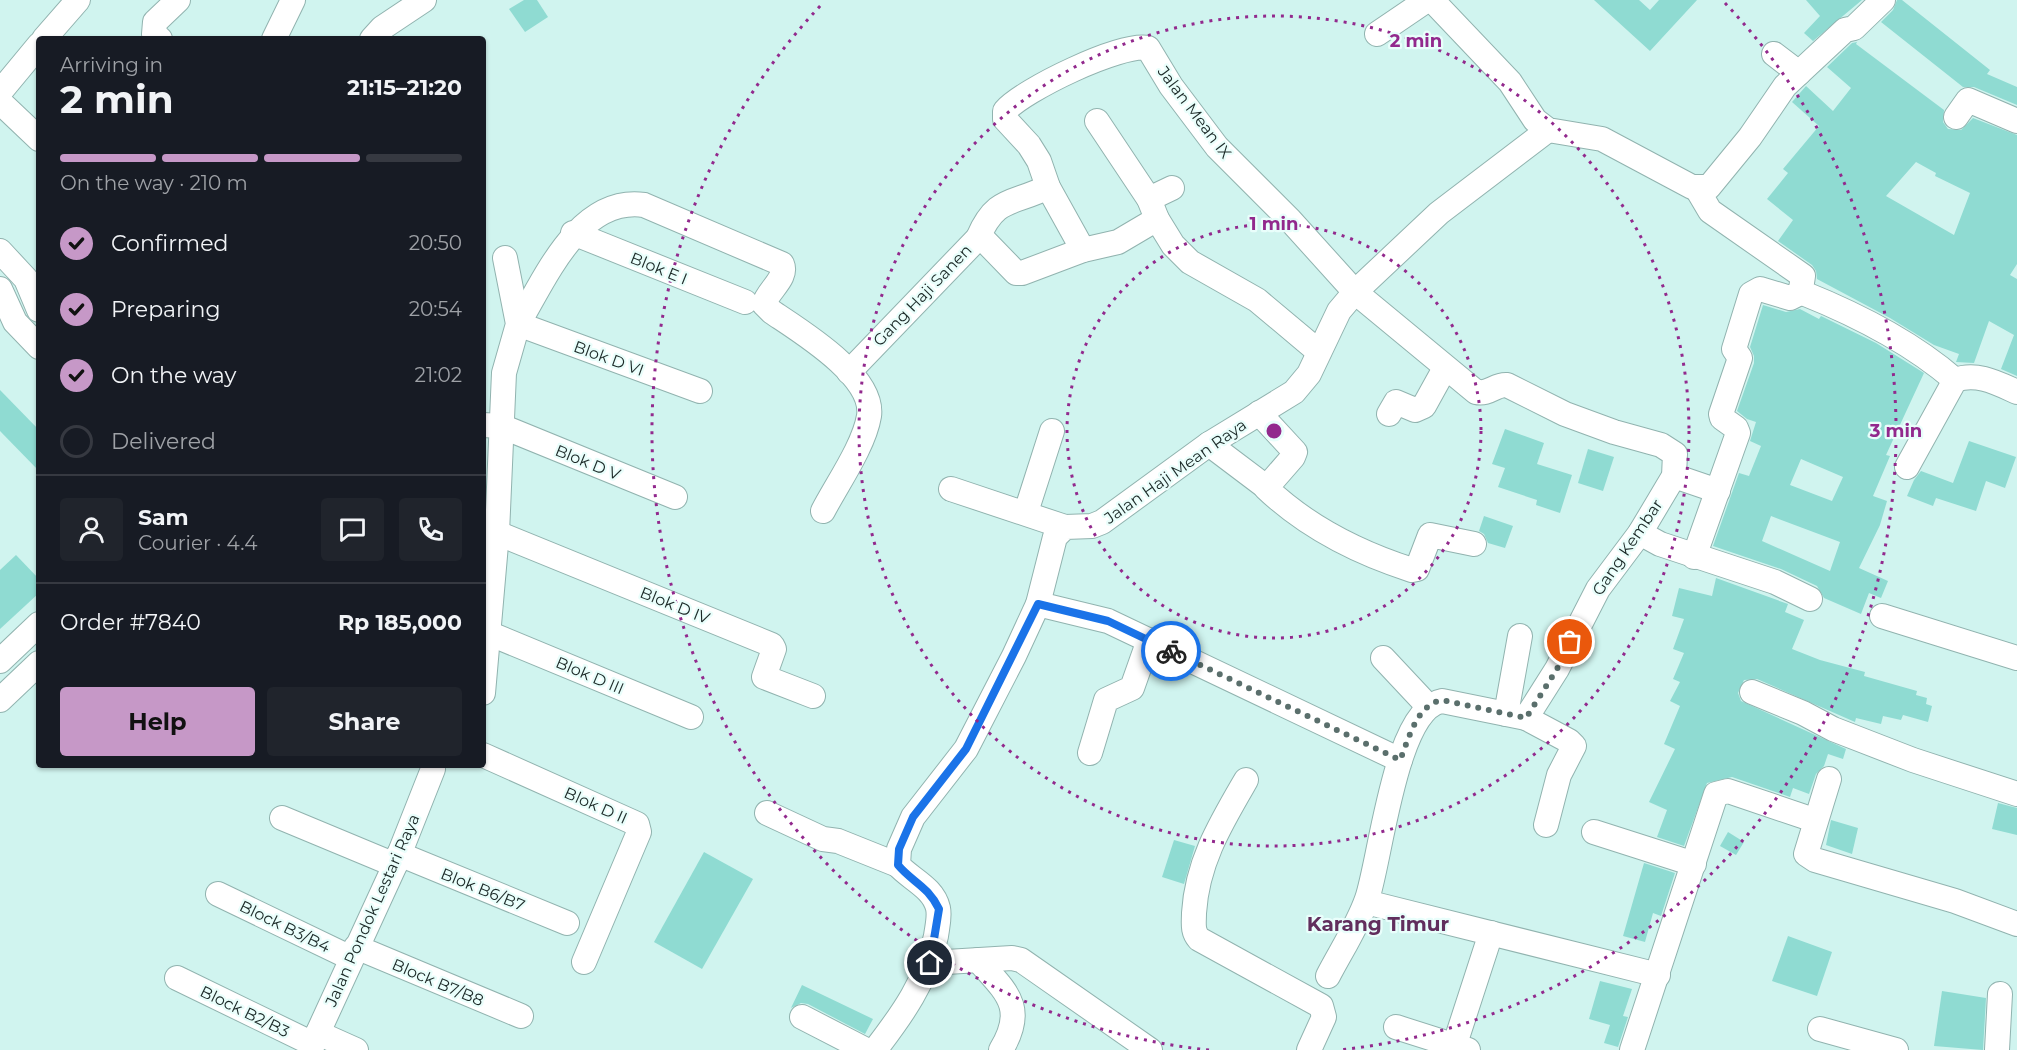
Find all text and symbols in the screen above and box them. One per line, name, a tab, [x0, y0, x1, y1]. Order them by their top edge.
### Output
text: 2 min	[1390, 30, 1442, 52]
text: Arriving in	[60, 53, 163, 77]
street label: Jalan Mean IX	[1153, 62, 1236, 162]
text: 21:15–21:20	[347, 74, 462, 101]
text: 2 min	[60, 75, 174, 123]
text: On the way · 210 m	[60, 171, 248, 195]
text: 1 min	[1250, 213, 1298, 235]
icon: check	[60, 227, 93, 260]
text: Confirmed	[111, 230, 228, 257]
text: 20:50	[409, 231, 462, 255]
street label: Gang Haji Sanen	[869, 241, 976, 350]
street label: Blok E I	[627, 248, 690, 288]
icon: check	[60, 293, 93, 326]
text: Preparing	[111, 296, 220, 323]
text: 20:54	[409, 297, 462, 321]
street label: Blok D VI	[571, 337, 647, 380]
icon: check	[60, 359, 93, 392]
text: On the way	[111, 362, 236, 389]
text: 21:02	[415, 363, 462, 387]
street label: Jalan Haji Mean Raya	[1100, 415, 1250, 528]
text: 3 min	[1869, 420, 1922, 442]
centre of rings	[1264, 421, 1284, 441]
text: Delivered	[111, 428, 216, 455]
street label: Blok D V	[552, 441, 624, 484]
street label: Gang Kembar	[1588, 496, 1667, 599]
button: person	[60, 498, 123, 561]
button: chat	[321, 498, 384, 561]
button: phone	[399, 498, 462, 561]
text: Sam	[138, 504, 189, 531]
text: Courier · 4.4	[138, 531, 257, 555]
street label: Blok D IV	[637, 583, 713, 628]
text: Order #7840	[60, 609, 201, 636]
text: Rp 185,000	[338, 609, 462, 636]
pin	[1544, 616, 1595, 667]
courier	[1141, 621, 1201, 681]
icon: bag	[1553, 625, 1586, 658]
icon: bike	[1155, 635, 1188, 668]
street label: Blok D III	[553, 653, 627, 698]
button: Help	[60, 687, 255, 756]
button: Share	[267, 687, 462, 756]
street label: Blok D II	[561, 783, 630, 828]
street label: Jalan Pondok Lestari Raya	[321, 811, 424, 1010]
street label: Blok B6/B7	[438, 864, 528, 915]
street label: Block B3/B4	[237, 896, 333, 957]
district label: Karang Timur	[1307, 912, 1450, 936]
pin	[904, 937, 955, 988]
icon: home	[913, 946, 946, 979]
street label: Block B7/B8	[389, 955, 486, 1010]
street label: Block B2/B3	[197, 982, 292, 1041]

